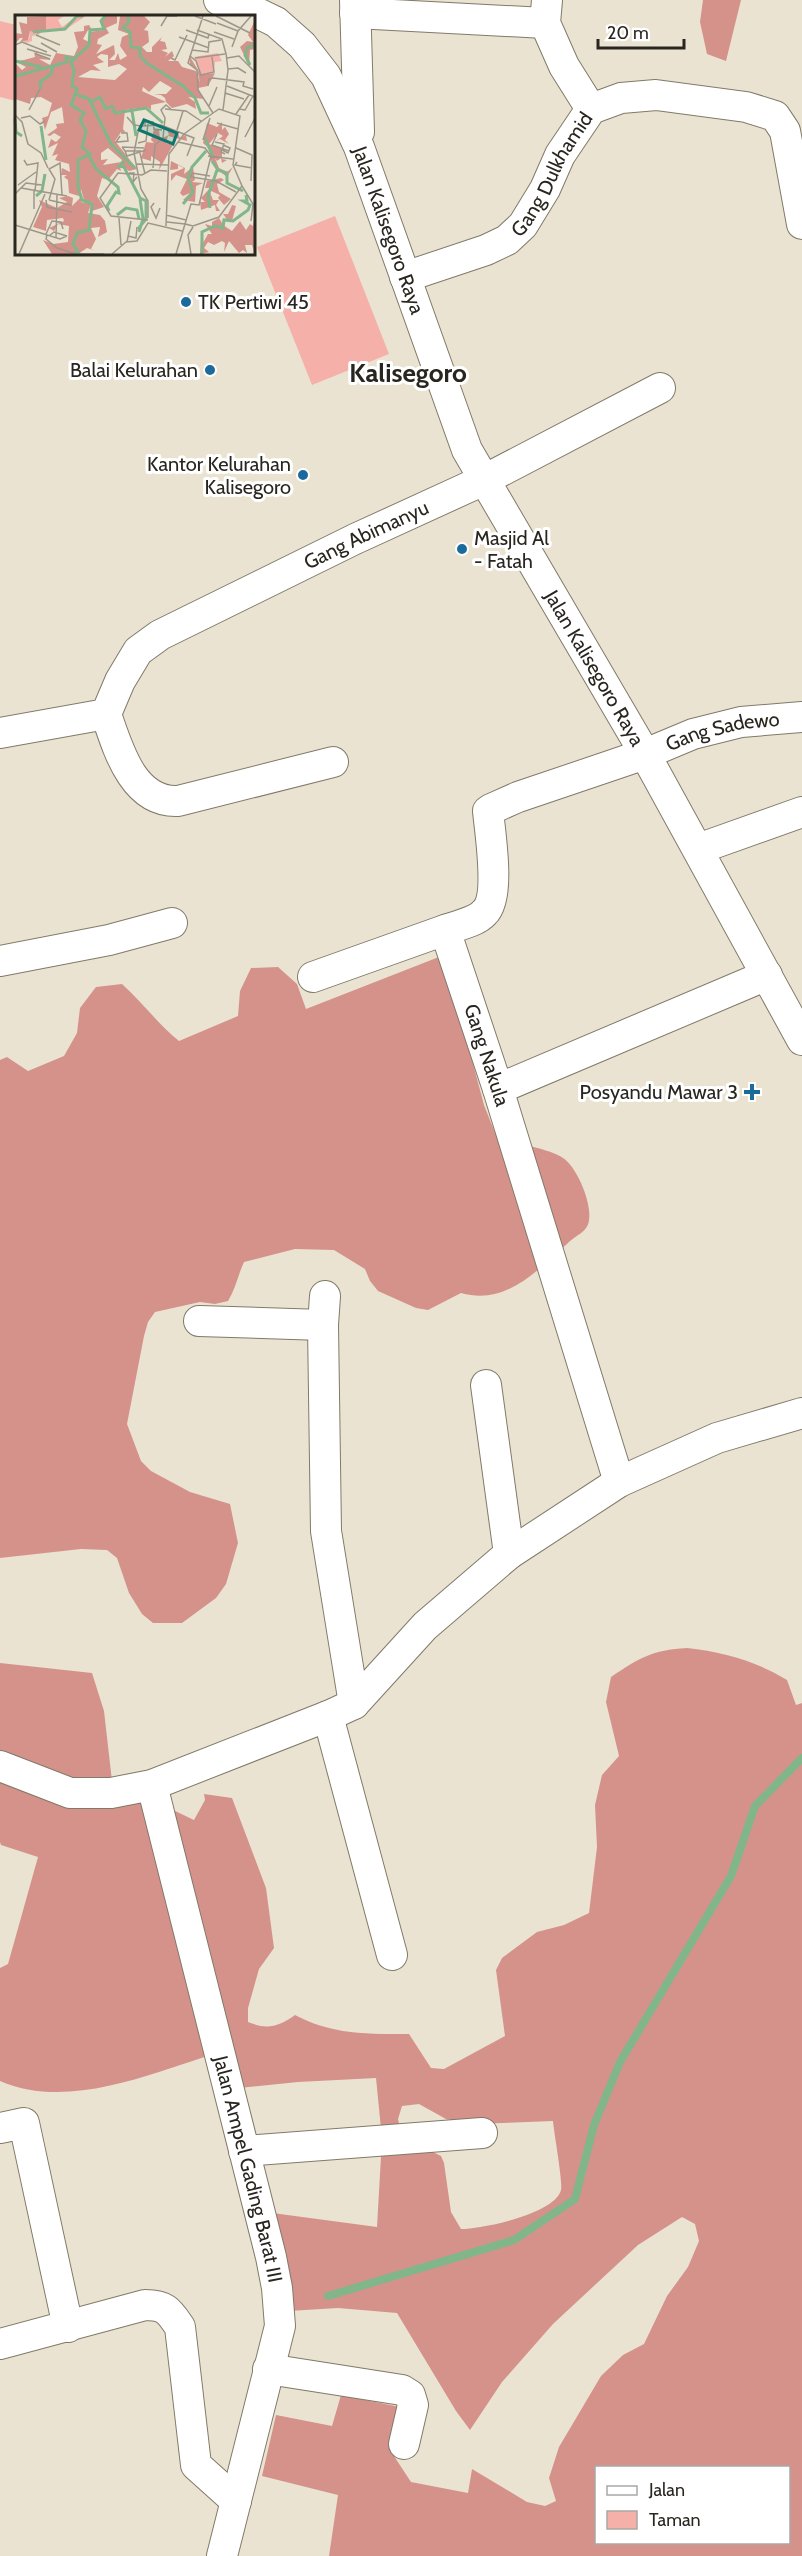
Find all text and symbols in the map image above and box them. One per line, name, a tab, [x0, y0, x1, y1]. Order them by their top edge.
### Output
scale bar	[598, 12, 684, 50]
inset map	[15, 15, 255, 255]
text: 20 m	[607, 22, 649, 44]
street label: Gang Dulkhamid	[506, 107, 598, 242]
street label: Jalan Kalisegoro Raya	[347, 142, 430, 318]
place label: TK Pertiwi 45	[198, 290, 309, 314]
marker: TK Pertiwi 45	[179, 295, 193, 309]
district label: Kalisegoro	[349, 357, 467, 389]
place label: Balai Kelurahan	[70, 358, 198, 382]
marker: Balai Kelurahan	[203, 363, 217, 377]
place label: Kantor Kelurahan Kalisegoro	[147, 452, 291, 499]
marker: Kantor Kelurahan Kalisegoro	[296, 468, 310, 482]
street label: Gang Abimanyu	[300, 495, 432, 574]
place label: Masjid Al - Fatah	[474, 526, 549, 573]
marker: Masjid Al - Fatah	[455, 542, 469, 556]
street label: Jalan Kalisegoro Raya	[539, 585, 650, 751]
street label: Gang Sadewo	[662, 707, 780, 756]
street label: Gang Nakula	[459, 1001, 515, 1109]
place label: Posyandu Mawar 3	[580, 1080, 738, 1104]
marker: Posyandu Mawar 3	[743, 1083, 761, 1101]
street label: Jalan Ampel Gading Barat III	[208, 2052, 288, 2284]
legend	[595, 2466, 790, 2544]
text: Jalan	[648, 2479, 685, 2501]
text: Taman	[649, 2509, 701, 2531]

